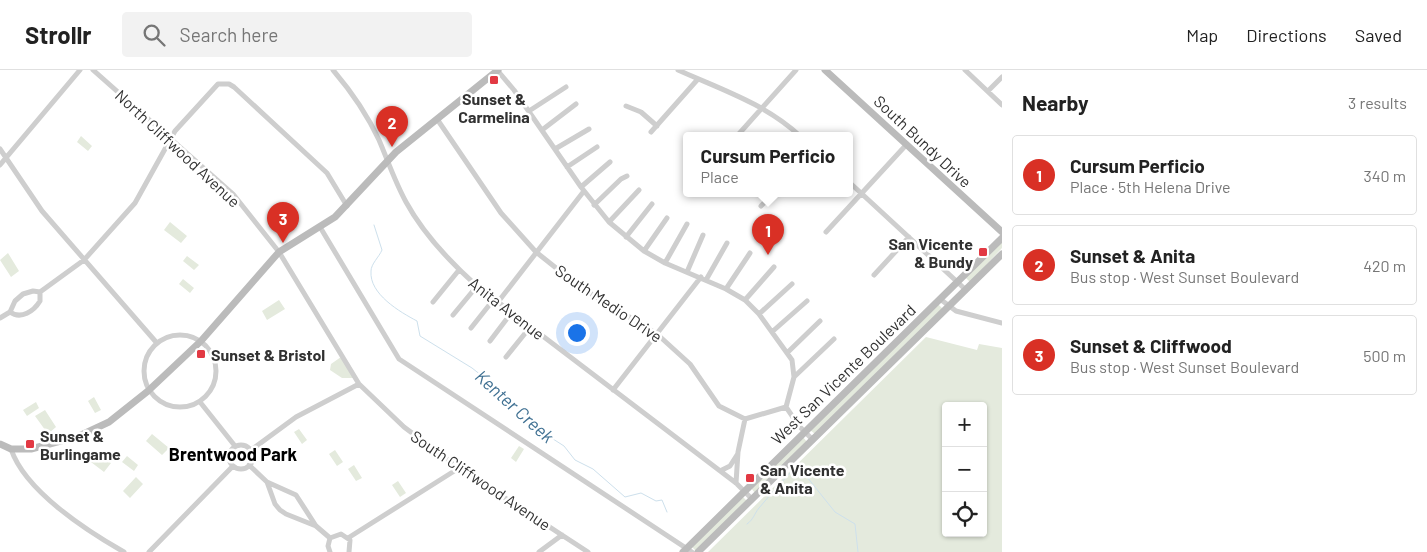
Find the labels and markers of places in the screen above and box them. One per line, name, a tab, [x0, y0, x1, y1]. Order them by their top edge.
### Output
marker: Sunset & Carmelina	[488, 74, 500, 86]
place label: Sunset & Carmelina	[458, 89, 530, 126]
pin: 2	[376, 106, 408, 147]
pin: 3	[267, 202, 299, 243]
pin: 1	[752, 214, 784, 255]
place label: San Vicente & Bundy	[888, 234, 973, 271]
marker: San Vicente & Bundy	[977, 246, 989, 258]
place label: Sunset & Bristol	[211, 345, 325, 364]
marker: Sunset & Bristol	[195, 348, 207, 360]
place label: Sunset & Burlingame	[40, 426, 121, 463]
marker: Sunset & Burlingame	[24, 438, 36, 450]
place label: San Vicente & Anita	[760, 460, 845, 497]
marker: San Vicente & Anita	[744, 472, 756, 484]

